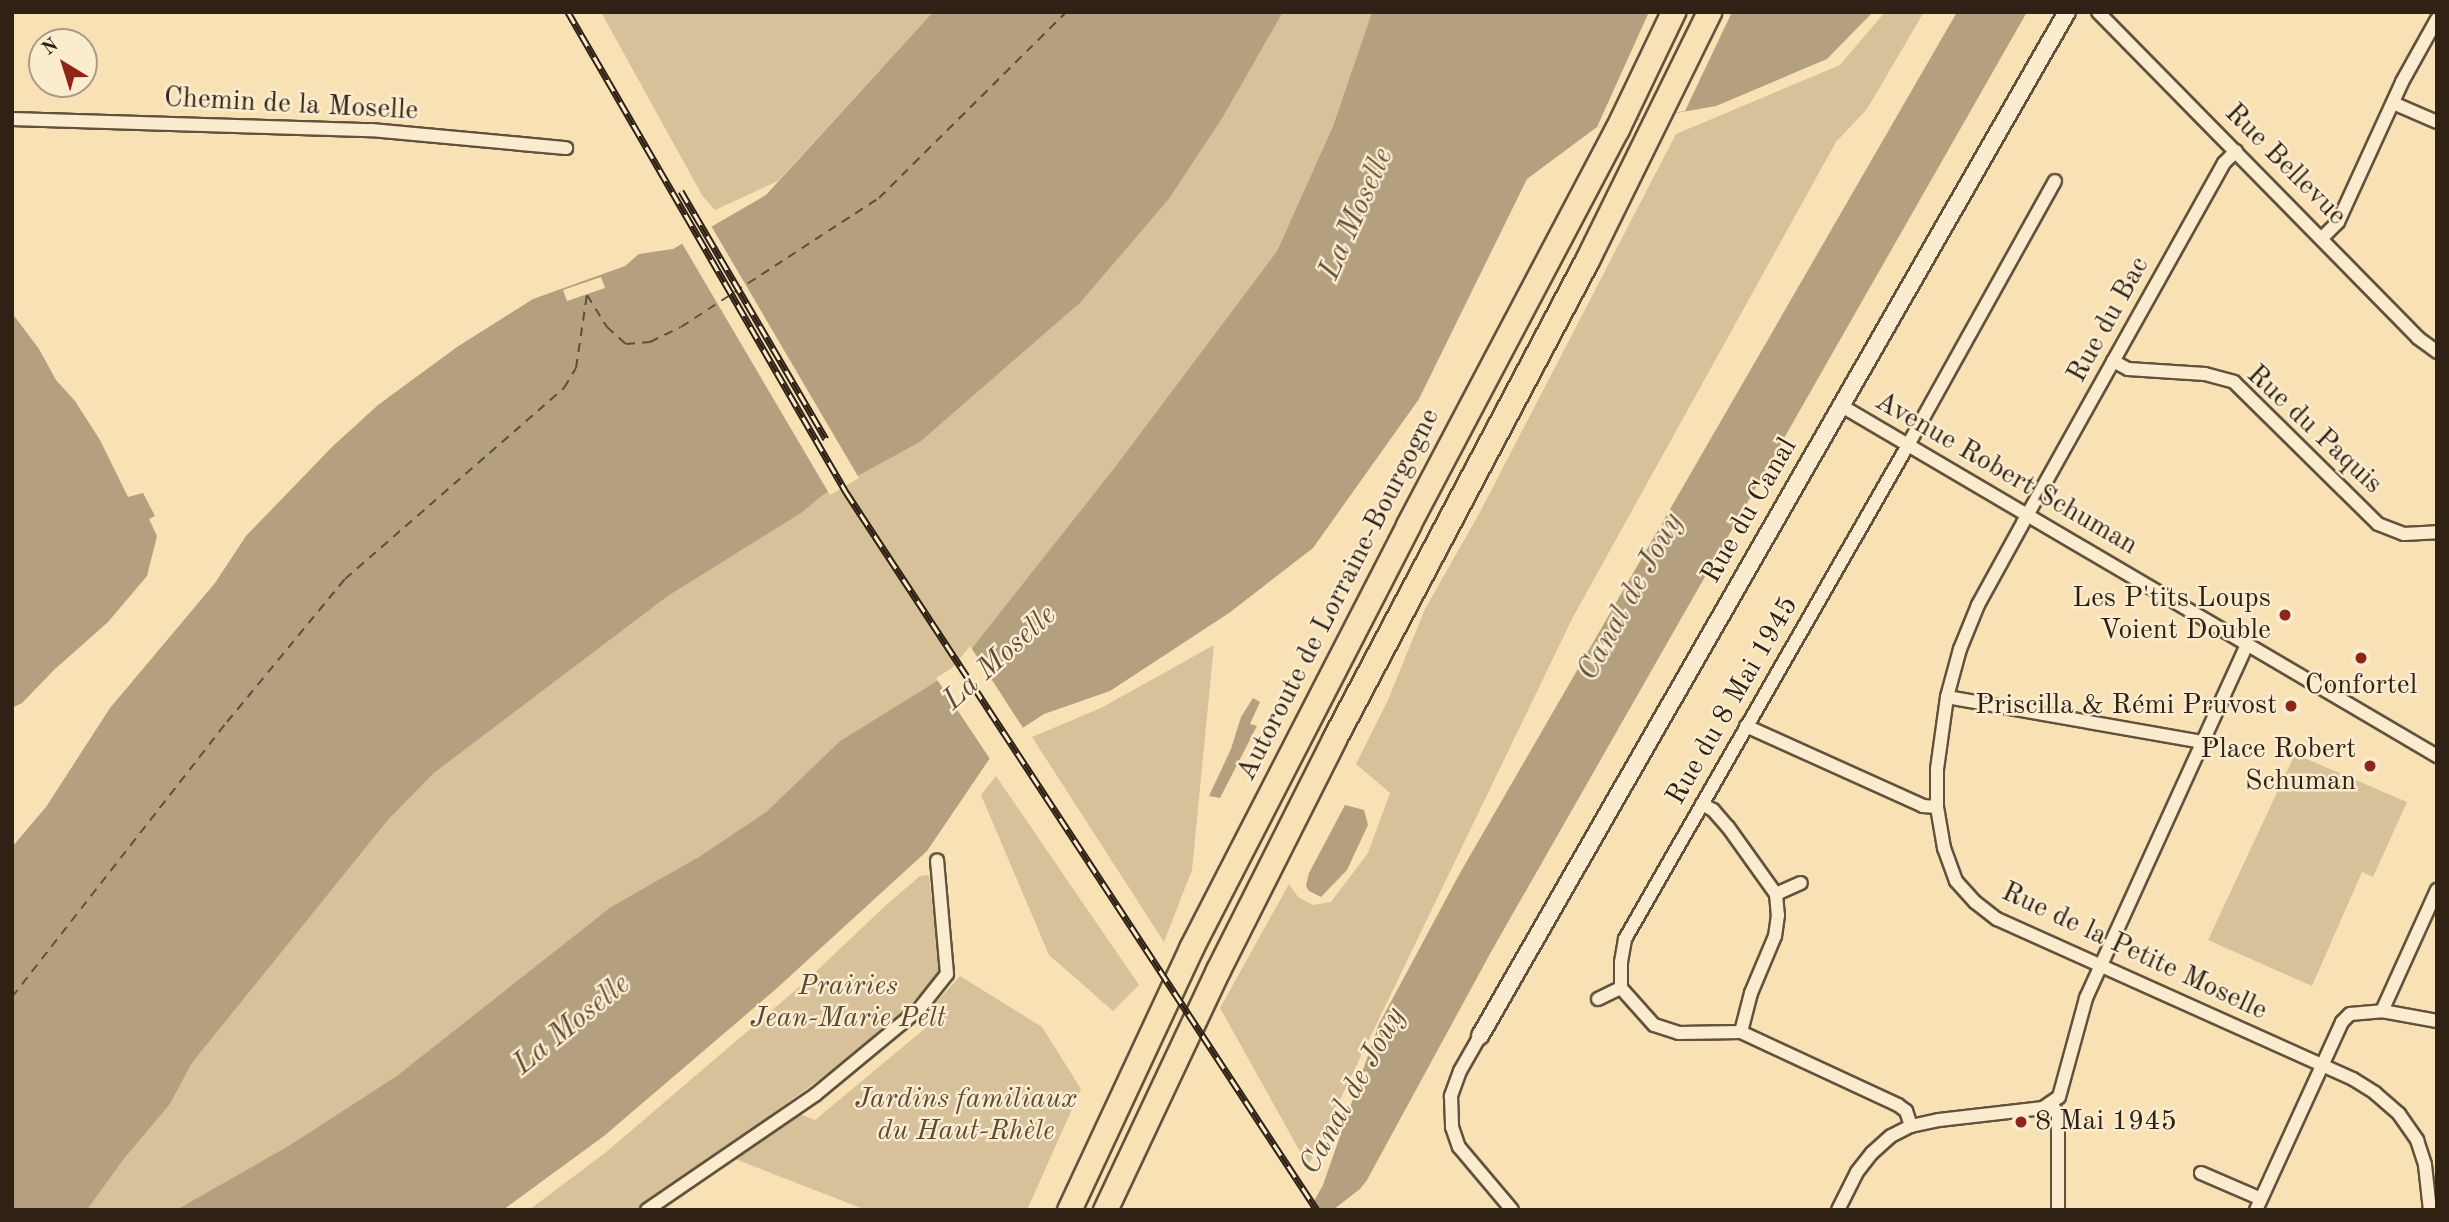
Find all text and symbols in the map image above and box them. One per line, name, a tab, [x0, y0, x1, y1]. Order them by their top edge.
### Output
north arrow	[28, 28, 98, 98]
text: N	[39, 36, 63, 60]
street label: Chemin de la Moselle	[163, 82, 419, 128]
street label: Rue Bellevue	[2217, 97, 2353, 233]
water label: La Moselle	[1312, 143, 1402, 285]
street label: Rue du Bac	[2061, 251, 2157, 389]
street label: Rue du Paquis	[2239, 359, 2389, 501]
street label: Avenue Robert Schuman	[1869, 385, 2143, 563]
street label: Autoroute de Lorraine-Bourgogne	[1230, 403, 1448, 787]
street label: Rue du Canal	[1695, 432, 1805, 590]
water label: Canal de Jouy	[1570, 507, 1692, 687]
place label: Les P'tits Loups Voient Double	[2072, 582, 2271, 648]
street label: Rue du 8 Mai 1945	[1660, 591, 1806, 811]
water label: La Moselle	[936, 598, 1064, 718]
marker: Les P'tits Loups Voient Double	[2277, 607, 2293, 623]
marker: Confortel	[2353, 650, 2369, 666]
place label: Confortel	[2305, 669, 2417, 703]
place label: Priscilla & Rémi Pruvost	[1975, 689, 2277, 723]
marker: Priscilla & Rémi Pruvost	[2283, 698, 2299, 714]
place label: Place Robert Schuman	[2200, 733, 2356, 799]
marker: Place Robert Schuman	[2362, 758, 2378, 774]
street label: Rue de la Petite Moselle	[1996, 876, 2272, 1028]
water label: La Moselle	[506, 967, 638, 1083]
park label: Prairies Jean-Marie Pelt	[750, 970, 946, 1036]
water label: Canal de Jouy	[1292, 1001, 1414, 1181]
park label: Jardins familiaux du Haut-Rhèle	[855, 1083, 1077, 1149]
place label: 8 Mai 1945	[2035, 1105, 2177, 1139]
marker: 8 Mai 1945	[2013, 1114, 2029, 1130]

